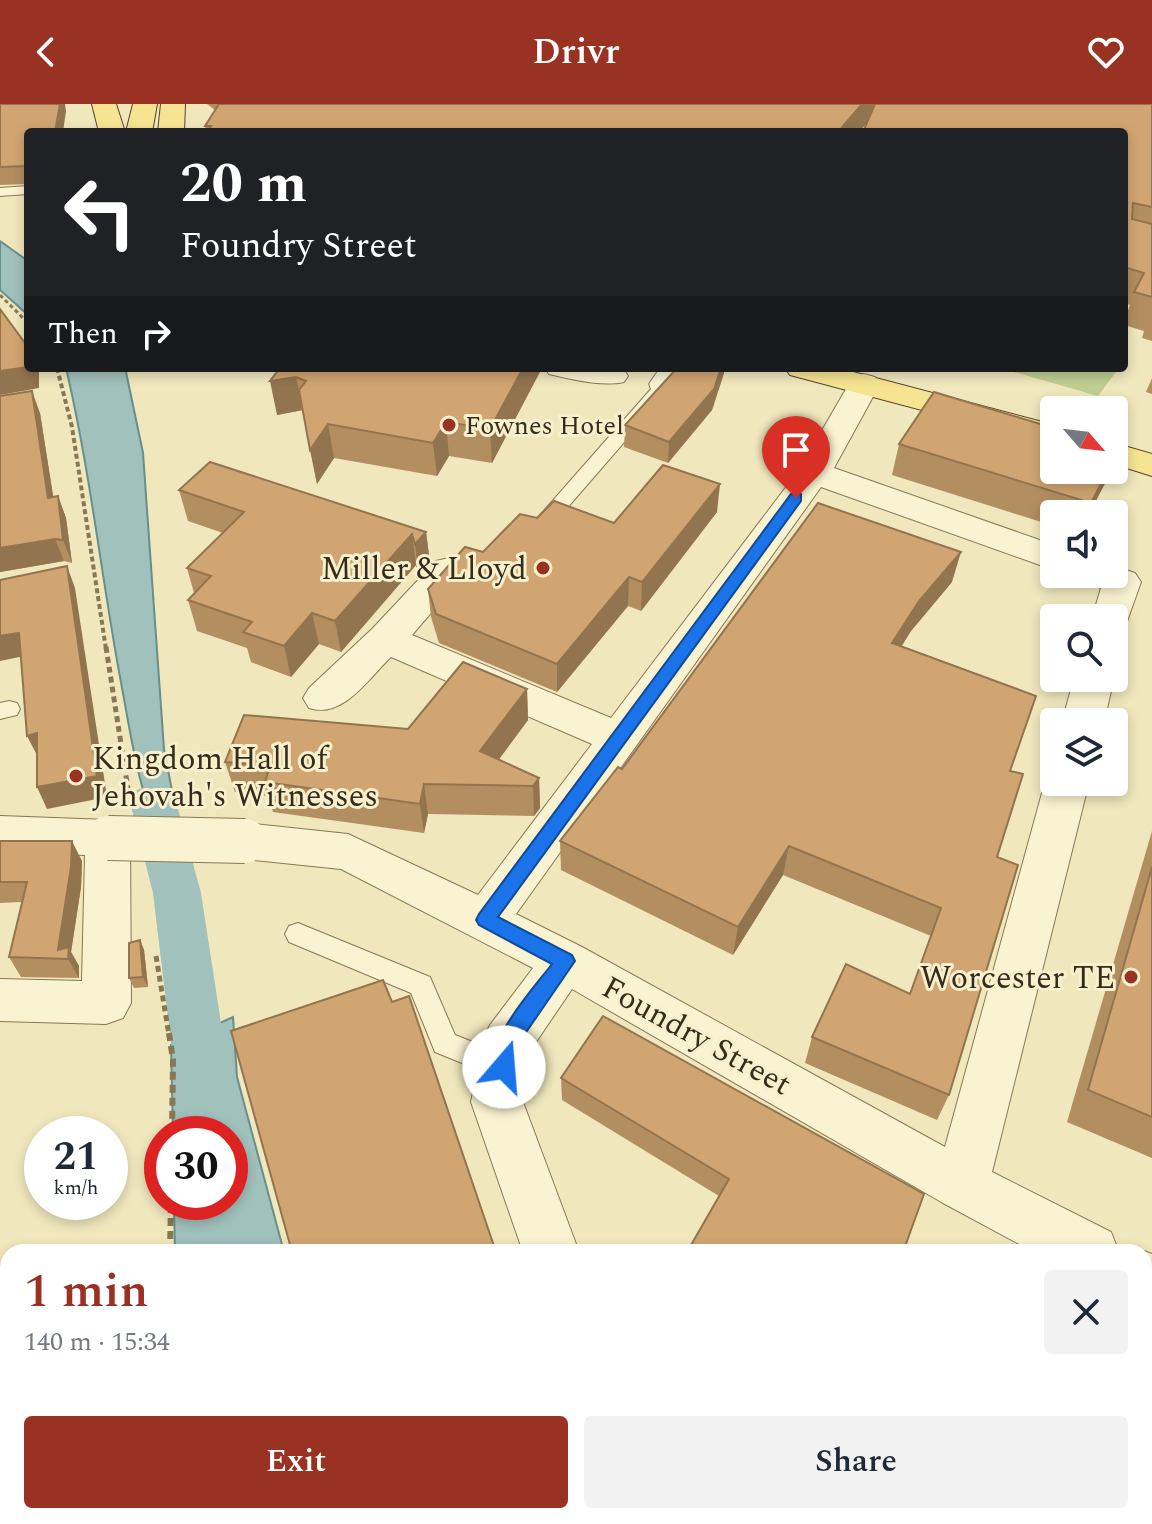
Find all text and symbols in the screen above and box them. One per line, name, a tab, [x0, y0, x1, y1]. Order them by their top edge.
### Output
text: Drivr	[532, 25, 620, 80]
icon: back	[24, 30, 68, 74]
icon: heart	[1084, 30, 1128, 74]
text: 20 m	[180, 142, 307, 227]
icon: left	[48, 160, 152, 264]
text: Foundry Street	[180, 219, 417, 274]
text: Then	[48, 311, 118, 357]
icon: right	[134, 312, 178, 356]
north arrow	[1040, 396, 1128, 484]
map controls	[1040, 396, 1128, 796]
place label: Fownes Hotel	[465, 406, 624, 446]
marker: Fownes Hotel	[440, 416, 458, 434]
pin	[762, 416, 830, 498]
icon: arrive	[774, 428, 818, 472]
button: sound	[1040, 500, 1128, 588]
place label: Miller & Lloyd	[321, 545, 527, 594]
marker: Miller & Lloyd	[534, 559, 552, 577]
button: search	[1040, 604, 1128, 692]
button: layers	[1040, 708, 1128, 796]
place label: Kingdom Hall of Jehovah's Witnesses	[92, 735, 378, 821]
marker: Kingdom Hall of Jehovah's Witnesses	[67, 767, 85, 785]
place label: Worcester TE	[920, 954, 1115, 1003]
street label: Foundry Street	[592, 964, 800, 1109]
marker: Worcester TE	[1122, 968, 1140, 986]
position arrow	[462, 1025, 546, 1109]
speed limit sign: 30	[144, 1116, 248, 1220]
text: 21	[54, 1127, 98, 1188]
text: km/h	[54, 1173, 99, 1203]
text: 1 min	[24, 1255, 149, 1328]
button: close	[1044, 1270, 1128, 1354]
text: 140 m · 15:34	[24, 1322, 170, 1362]
button: Exit	[24, 1416, 568, 1508]
button: Share	[584, 1416, 1128, 1508]

